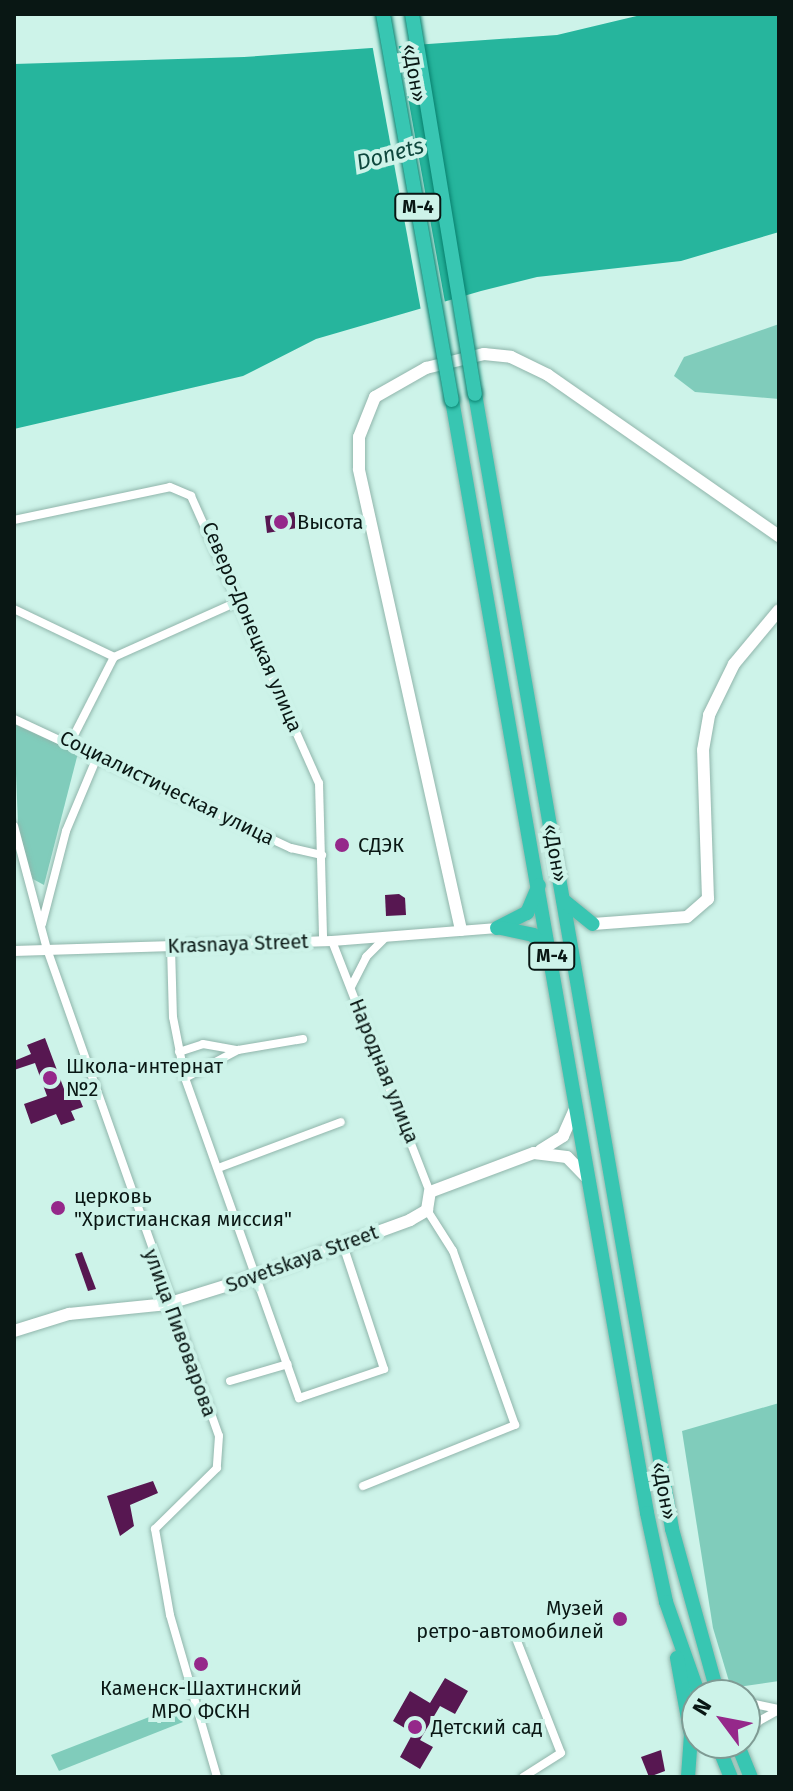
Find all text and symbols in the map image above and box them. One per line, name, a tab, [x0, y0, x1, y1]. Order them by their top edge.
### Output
street label: «Дон»	[397, 42, 431, 104]
water label: Donets	[353, 132, 427, 176]
road number: М-4	[394, 193, 442, 221]
place label: Высота	[297, 510, 363, 534]
marker: Высота	[272, 513, 290, 531]
street label: Северо-Донецкая улица	[197, 518, 307, 736]
street label: Социалистическая улица	[56, 726, 278, 850]
street label: «Дон»	[538, 822, 572, 884]
place label: СДЭК	[358, 833, 404, 857]
marker: СДЭК	[333, 836, 351, 854]
street label: Krasnaya Street	[167, 930, 309, 958]
road number: М-4	[528, 942, 576, 970]
street label: Народная улица	[344, 995, 424, 1147]
place label: Школа-интернат №2	[66, 1054, 223, 1101]
marker: Школа-интернат №2	[41, 1069, 59, 1087]
place label: церковь "Христианская миссия"	[74, 1184, 292, 1231]
marker: церковь "Христианская миссия"	[49, 1199, 67, 1217]
street label: Sovetskaya Street	[223, 1220, 381, 1298]
street label: улица Пивоварова	[138, 1246, 222, 1420]
street label: «Дон»	[647, 1460, 681, 1522]
place label: Музей ретро-автомобилей	[416, 1596, 604, 1643]
marker: Музей ретро-автомобилей	[611, 1610, 629, 1628]
marker: Каменск-Шахтинский МРО ФСКН	[192, 1655, 210, 1673]
place label: Каменск-Шахтинский МРО ФСКН	[100, 1676, 302, 1723]
north arrow	[681, 1679, 761, 1759]
text: N	[687, 1694, 717, 1720]
place label: Детский сад	[431, 1715, 543, 1739]
marker: Детский сад	[406, 1718, 424, 1736]

